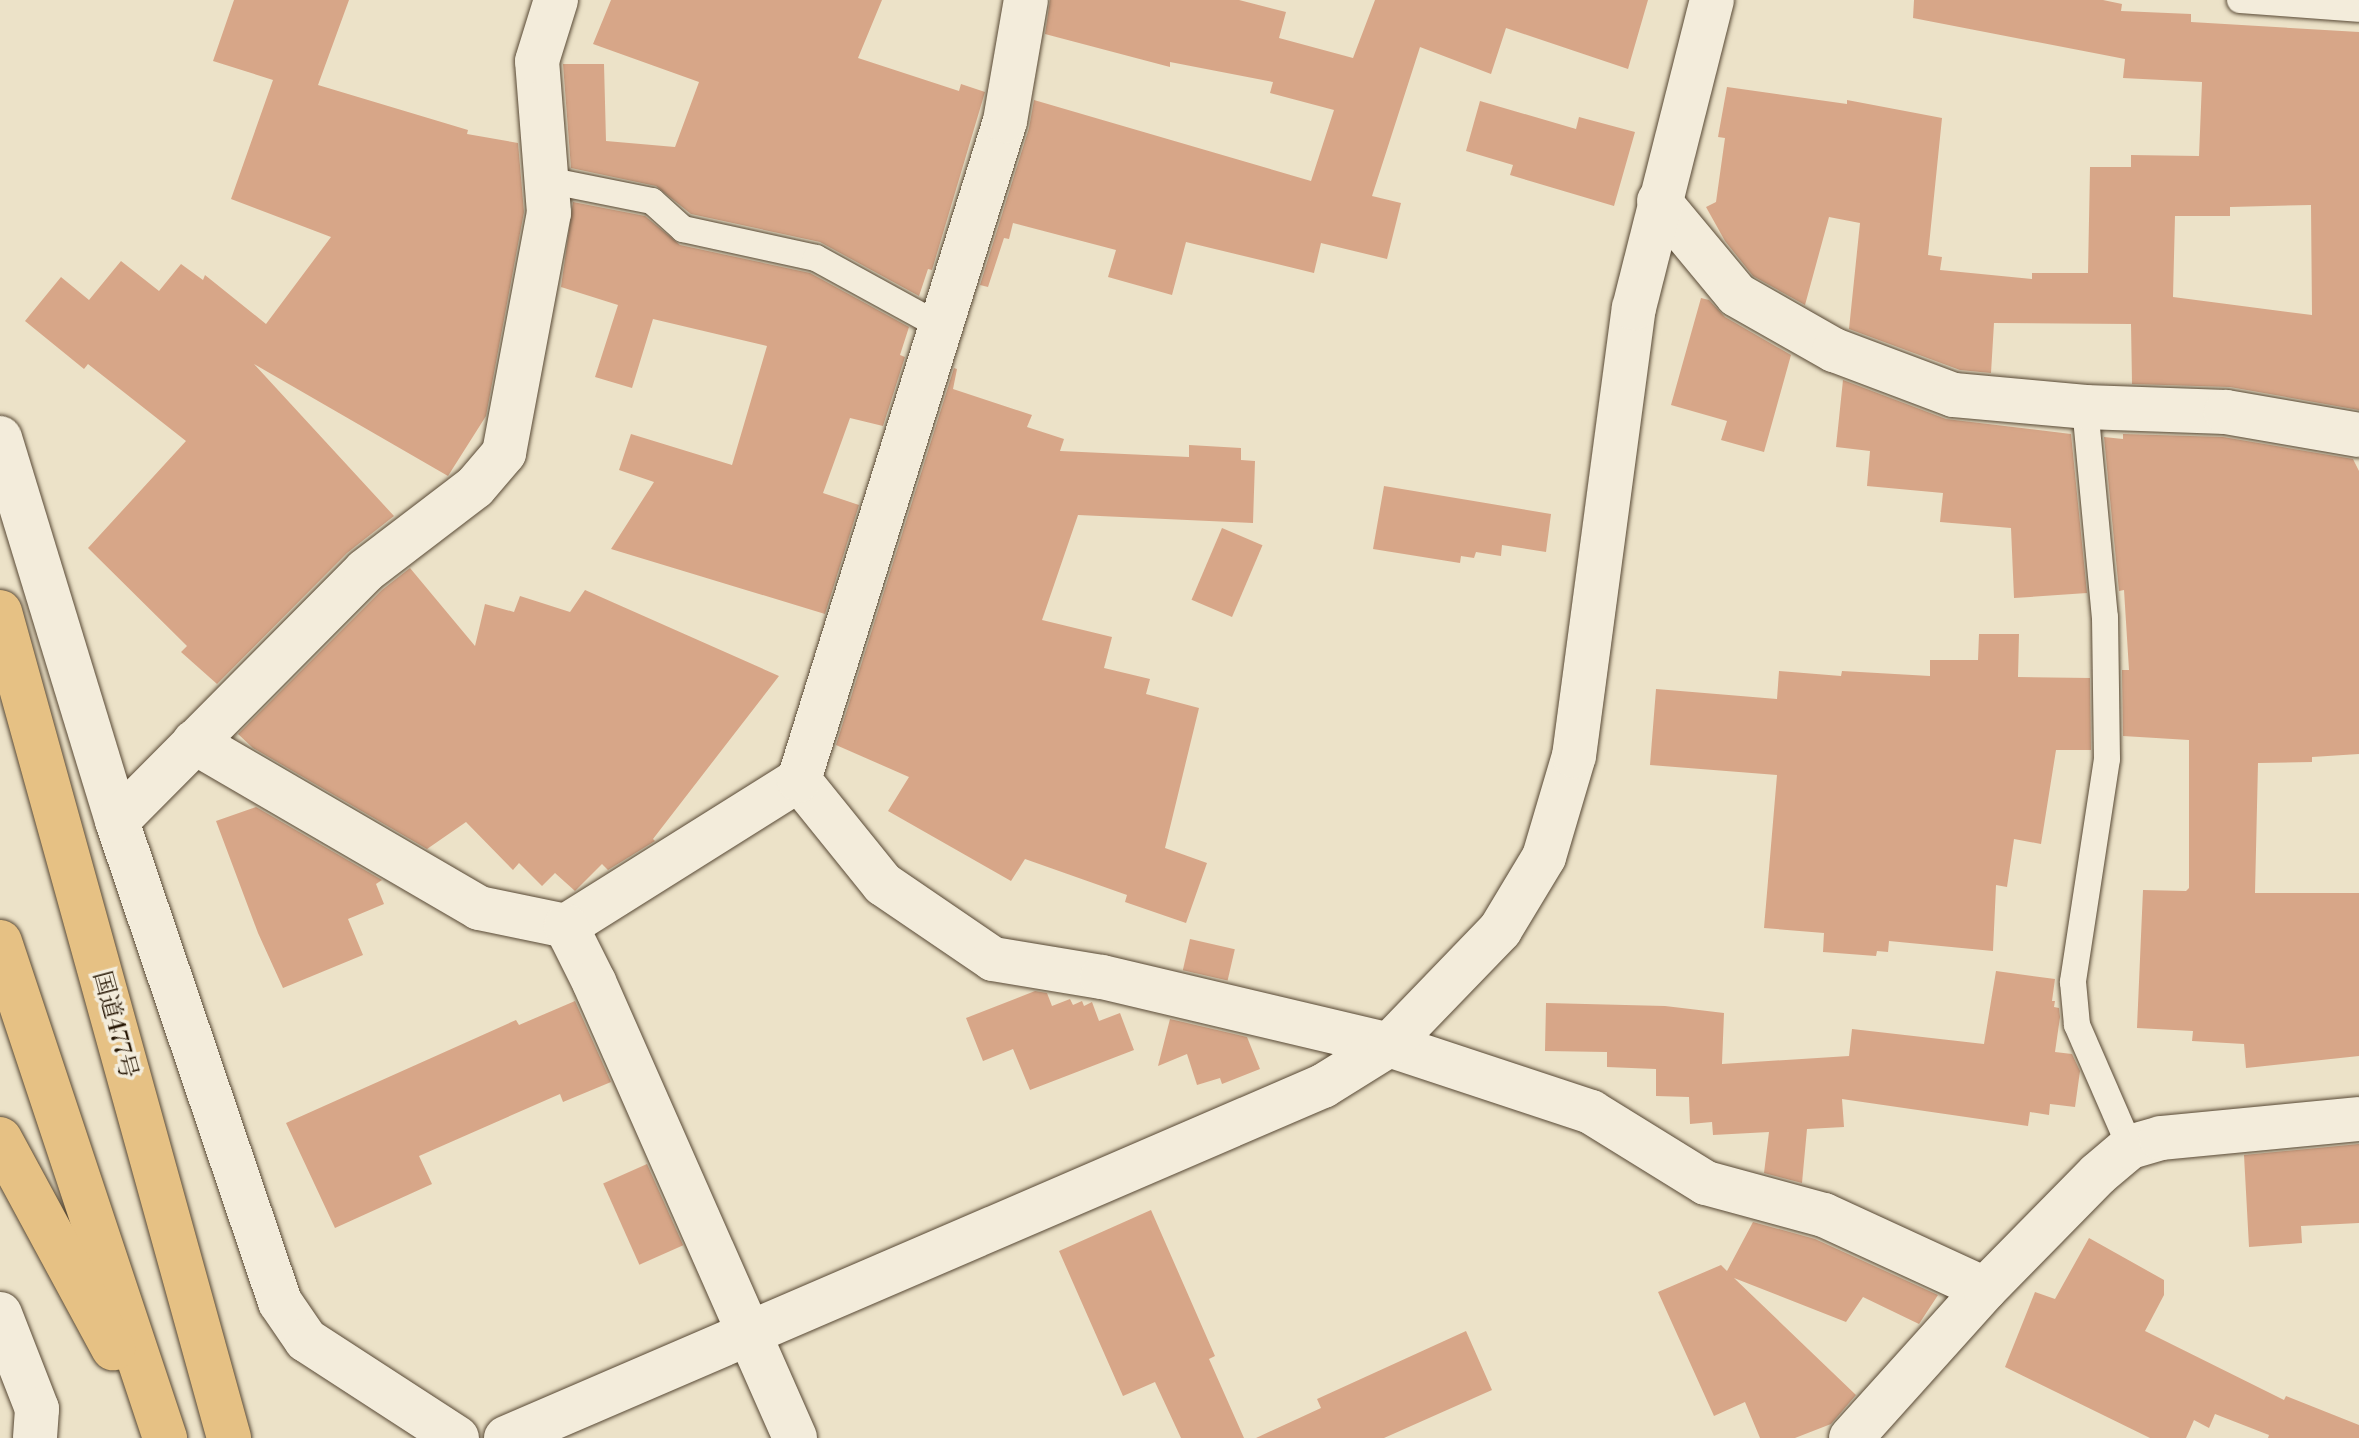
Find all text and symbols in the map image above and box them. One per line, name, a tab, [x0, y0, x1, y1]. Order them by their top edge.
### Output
street label: 国道477号	[86, 968, 142, 1082]

